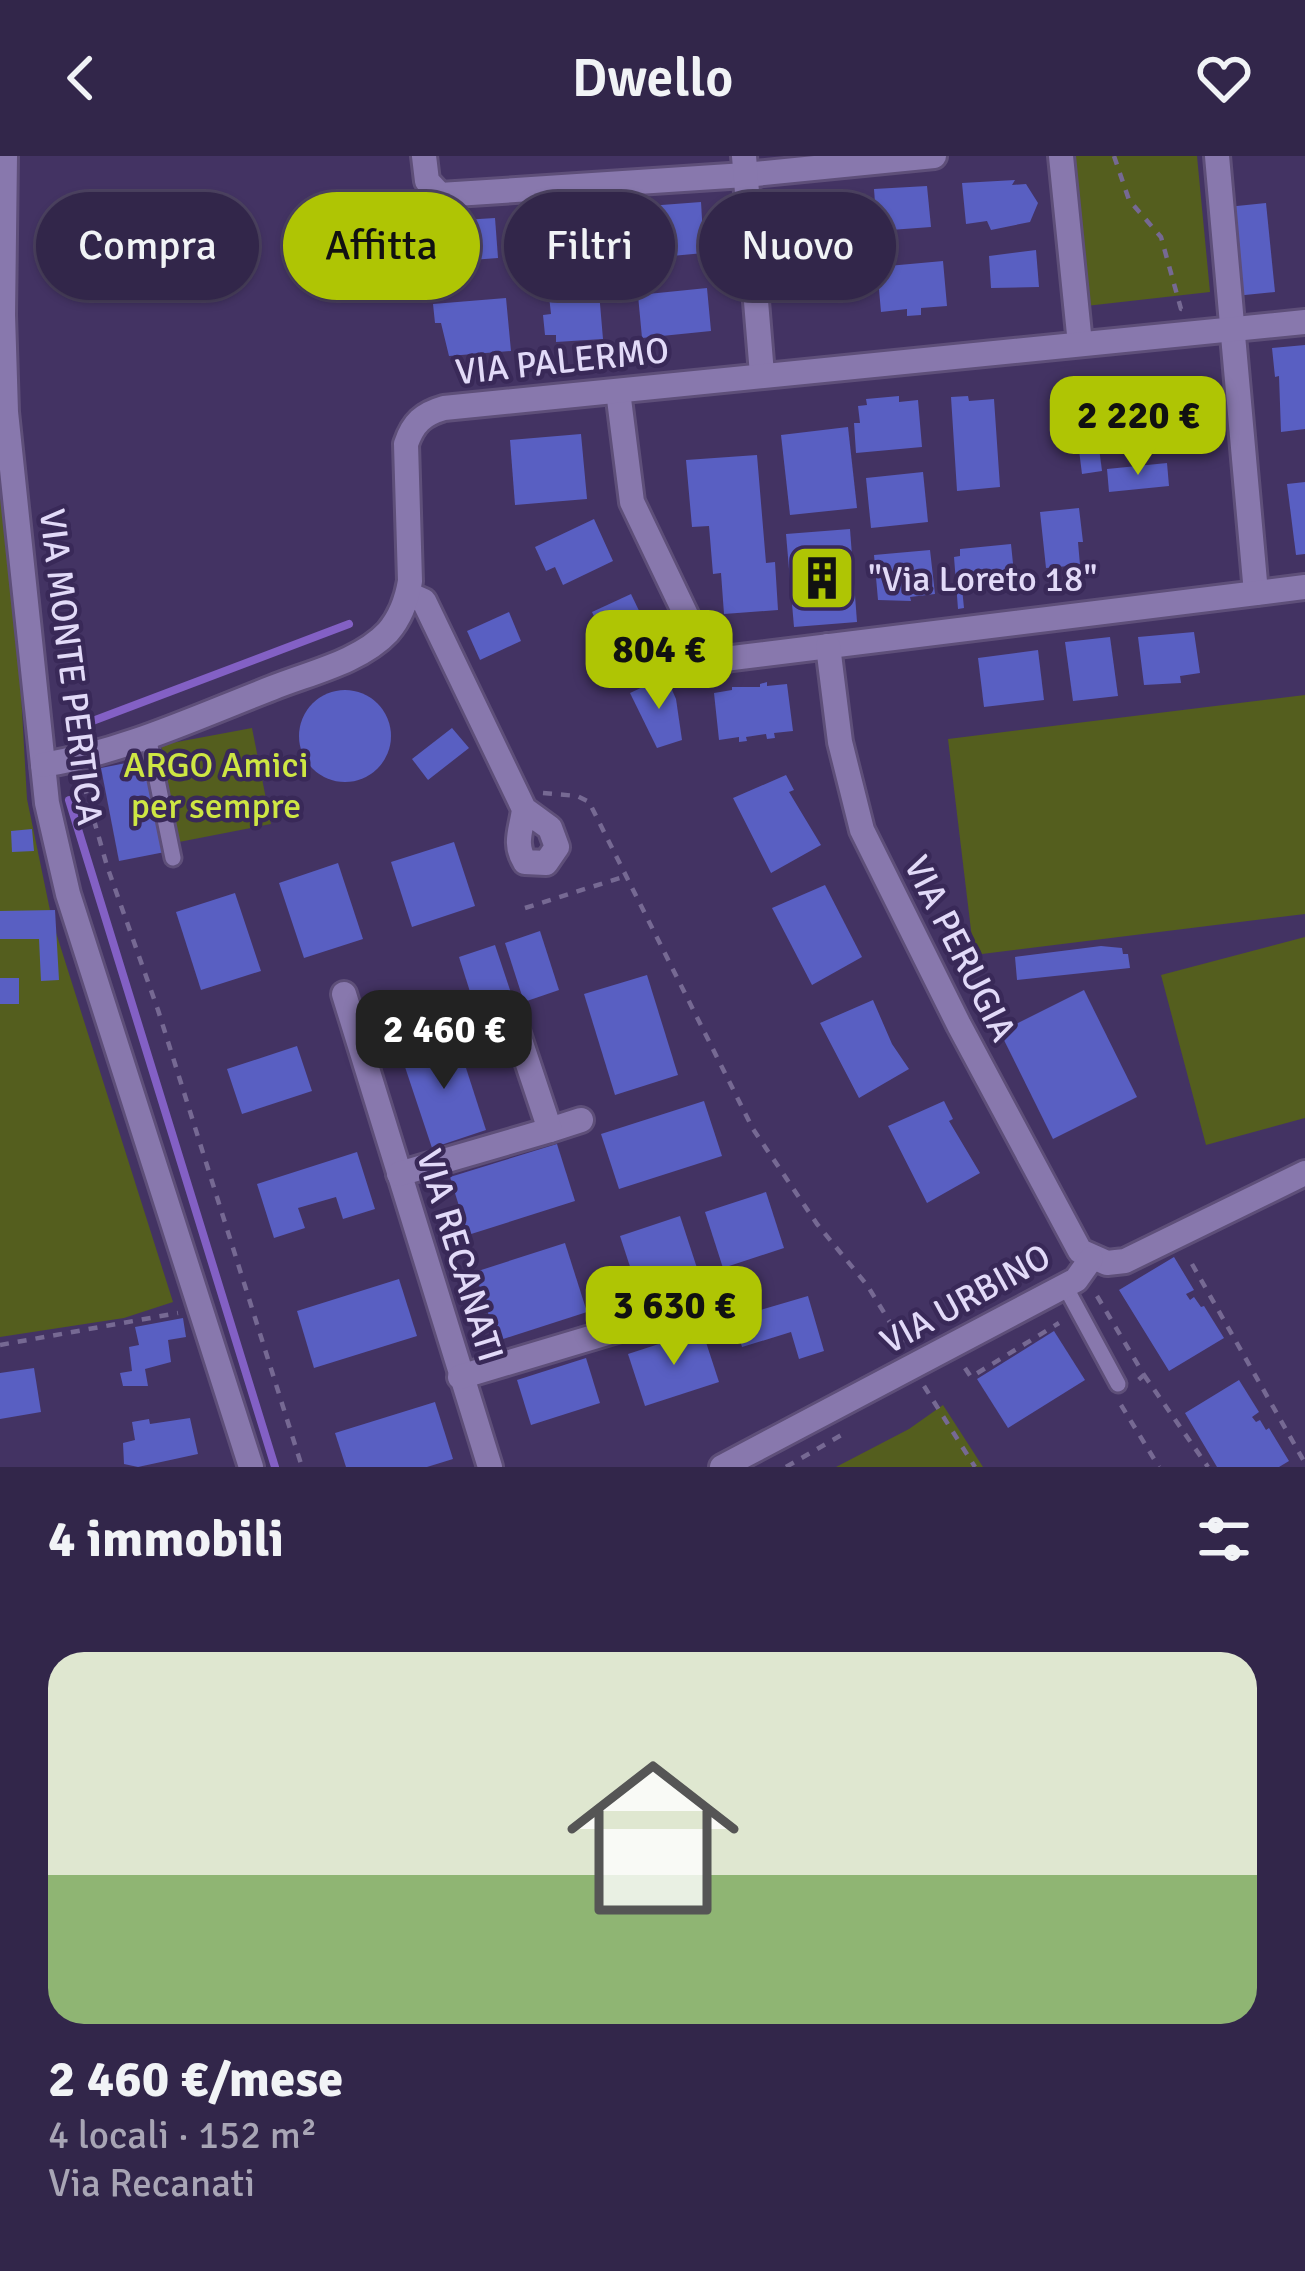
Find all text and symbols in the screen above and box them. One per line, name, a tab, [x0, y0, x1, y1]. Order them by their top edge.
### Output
icon: back	[48, 45, 114, 111]
text: Dwello	[572, 45, 733, 112]
icon: heart	[1191, 45, 1257, 111]
chip: Compra	[36, 192, 259, 300]
chip: Affitta	[283, 192, 480, 300]
chip: Filtri	[504, 192, 675, 300]
chip: Nuovo	[699, 192, 896, 300]
street label: VIA PALERMO	[453, 328, 671, 395]
pin: 2 220 €	[1027, 376, 1249, 478]
text: 2 220 €	[1077, 391, 1199, 439]
street label: VIA MONTE PERTICA	[29, 506, 112, 828]
building icon: "Via Loreto 18"	[787, 543, 857, 613]
place label: "Via Loreto 18"	[868, 557, 1097, 602]
pin: 804 €	[575, 610, 743, 712]
text: 804 €	[613, 625, 705, 673]
park label: ARGO Amici per sempre	[123, 743, 309, 829]
street label: VIA PERUGIA	[894, 848, 1026, 1049]
pin: 2 460 €	[333, 990, 555, 1092]
text: 2 460 €	[383, 1005, 505, 1053]
street label: VIA RECANATI	[406, 1144, 513, 1367]
street label: VIA URBINO	[873, 1234, 1059, 1364]
pin: 3 630 €	[563, 1266, 785, 1368]
text: 3 630 €	[613, 1281, 735, 1329]
icon: filters	[1191, 1506, 1257, 1572]
text: 4 immobili	[48, 1508, 284, 1571]
icon: home	[545, 1730, 761, 1946]
text: 2 460 €/mese	[48, 2048, 343, 2111]
text: 4 locali · 152 m²	[48, 2111, 317, 2159]
text: Via Recanati	[48, 2159, 255, 2207]

